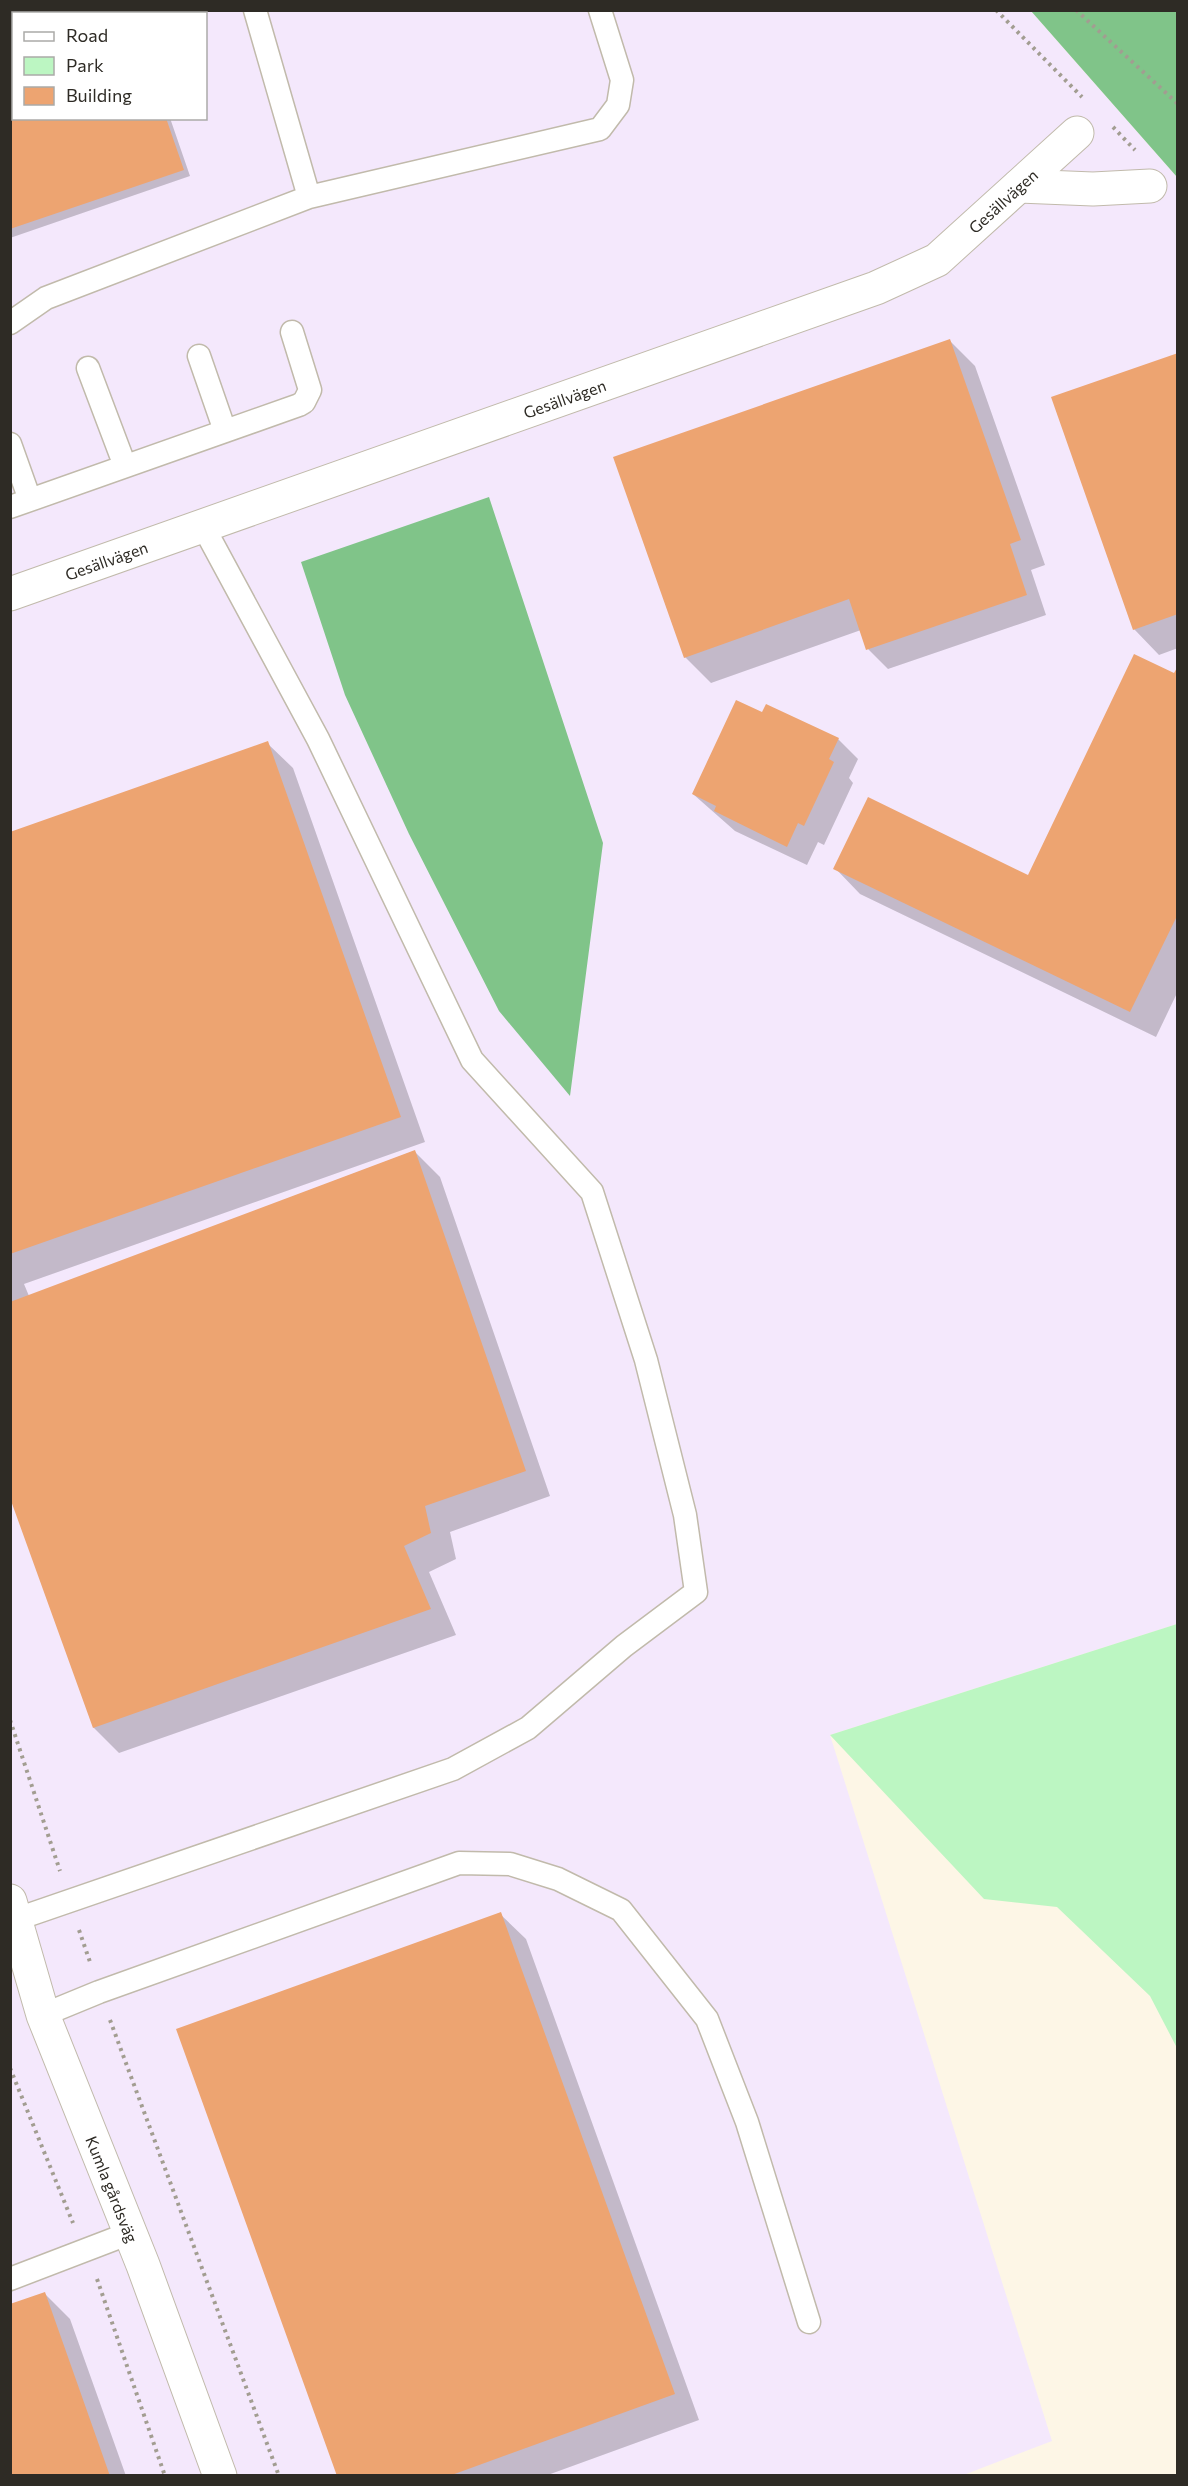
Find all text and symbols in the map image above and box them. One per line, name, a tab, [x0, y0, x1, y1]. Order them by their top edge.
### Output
legend	[12, 12, 207, 120]
text: Road	[66, 24, 108, 46]
text: Park	[66, 54, 104, 76]
text: Building	[66, 84, 132, 106]
street label: Gesällvägen	[964, 165, 1041, 237]
street label: Gesällvägen	[521, 375, 608, 421]
street label: Gesällvägen	[62, 537, 150, 583]
street label: Kumla gårdsväg	[83, 2133, 143, 2245]

